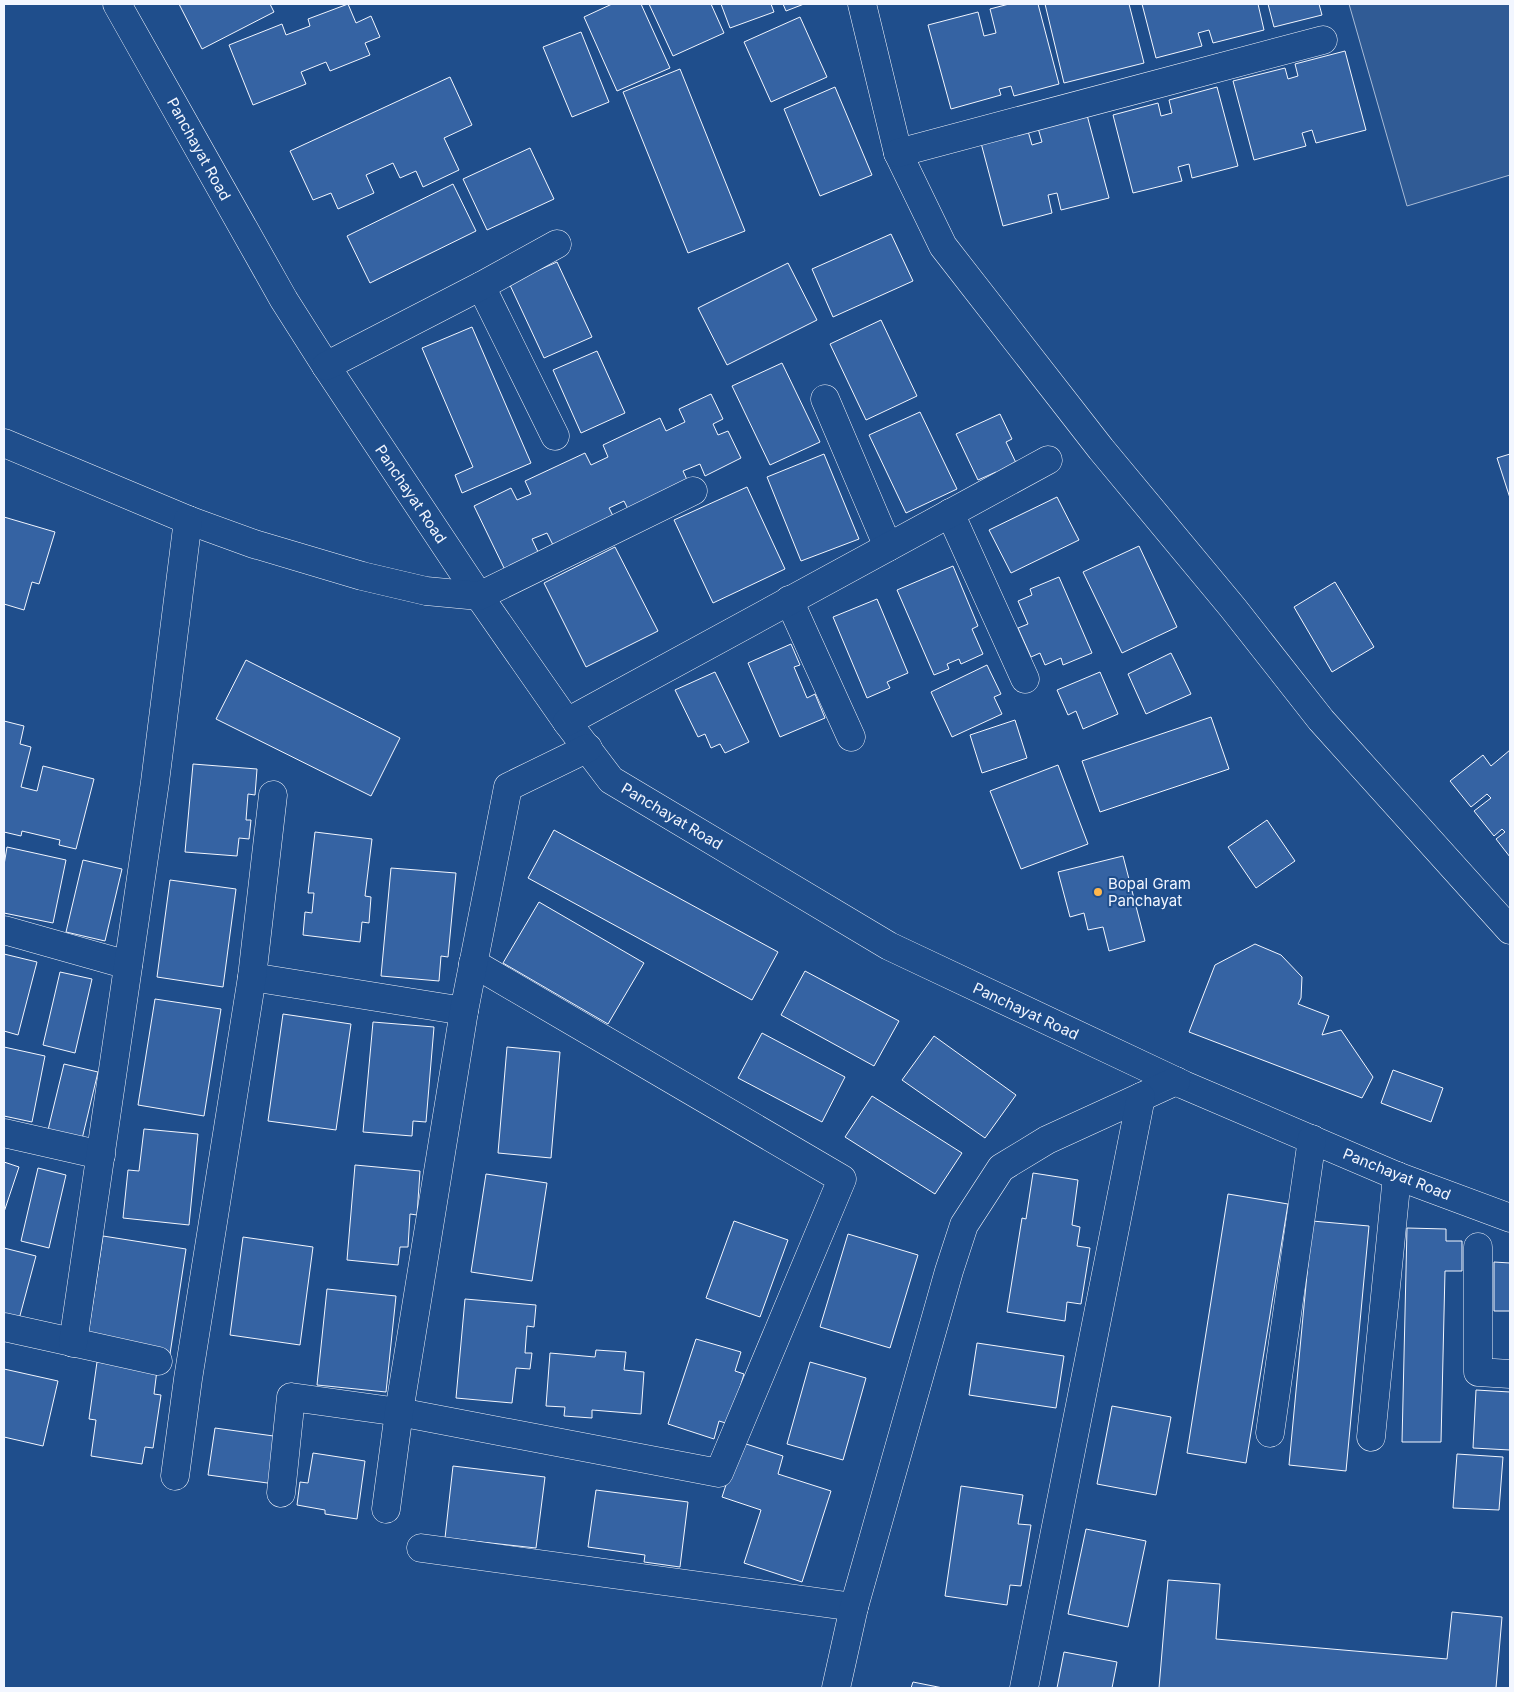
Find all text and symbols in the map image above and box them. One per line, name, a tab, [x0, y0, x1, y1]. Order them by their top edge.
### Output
street label: Panchayat Road	[163, 94, 235, 204]
street label: Panchayat Road	[371, 441, 451, 547]
street label: Panchayat Road	[618, 778, 726, 854]
place label: Bopal Gram Panchayat	[1108, 874, 1191, 910]
marker: Bopal Gram Panchayat	[1092, 886, 1104, 898]
street label: Panchayat Road	[970, 978, 1082, 1044]
street label: Panchayat Road	[1340, 1144, 1454, 1204]

